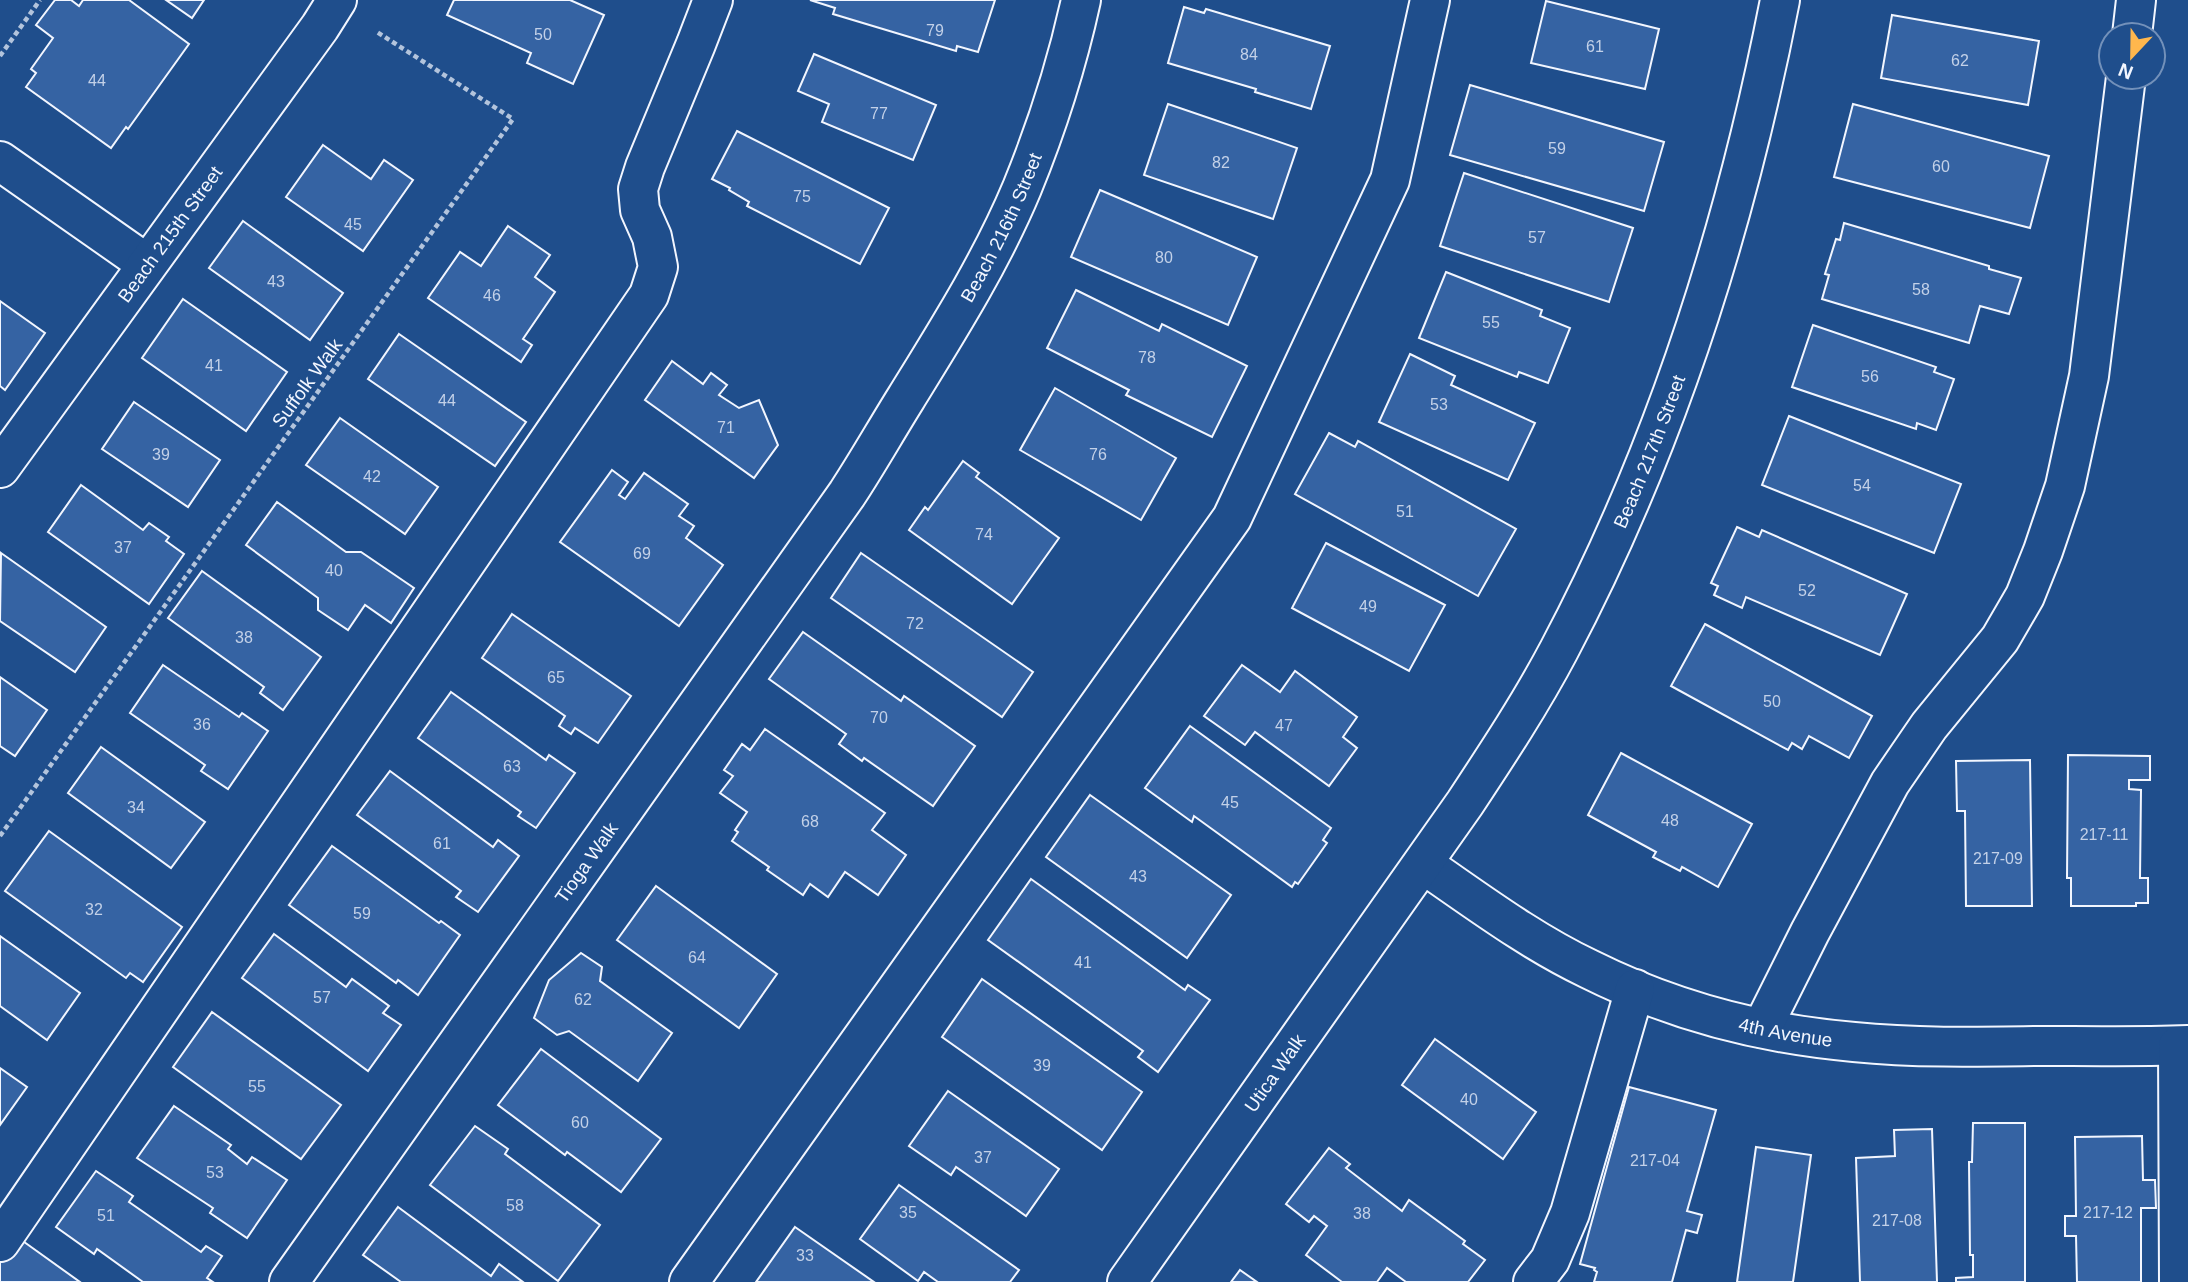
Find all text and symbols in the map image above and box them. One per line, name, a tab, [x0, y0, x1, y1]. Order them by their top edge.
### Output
north arrow	[2097, 21, 2167, 91]
house number: 79	[926, 22, 944, 39]
house number: 50	[534, 26, 552, 43]
house number: 61	[1586, 38, 1604, 55]
house number: 84	[1240, 46, 1258, 63]
house number: 62	[1951, 52, 1969, 69]
text: N	[2116, 59, 2136, 84]
house number: 44	[88, 72, 106, 89]
house number: 77	[870, 105, 888, 122]
house number: 59	[1548, 140, 1566, 157]
street label: Beach 216th Street	[956, 149, 1046, 305]
house number: 82	[1212, 154, 1230, 171]
house number: 60	[1932, 158, 1950, 175]
street label: Beach 215th Street	[113, 161, 226, 306]
house number: 75	[793, 188, 811, 205]
house number: 45	[344, 216, 362, 233]
house number: 57	[1528, 229, 1546, 246]
house number: 80	[1155, 249, 1173, 266]
house number: 43	[267, 273, 285, 290]
house number: 58	[1912, 281, 1930, 298]
house number: 46	[483, 287, 501, 304]
house number: 55	[1482, 314, 1500, 331]
street label: Suffolk Walk	[268, 334, 347, 431]
house number: 78	[1138, 349, 1156, 366]
house number: 41	[205, 357, 223, 374]
house number: 56	[1861, 368, 1879, 385]
street label: Beach 217th Street	[1609, 372, 1689, 531]
house number: 44	[438, 392, 456, 409]
house number: 53	[1430, 396, 1448, 413]
house number: 71	[717, 419, 735, 436]
house number: 39	[152, 446, 170, 463]
house number: 76	[1089, 446, 1107, 463]
house number: 42	[363, 468, 381, 485]
house number: 54	[1853, 477, 1871, 494]
house number: 51	[1396, 503, 1414, 520]
house number: 74	[975, 526, 993, 543]
house number: 37	[114, 539, 132, 556]
house number: 69	[633, 545, 651, 562]
house number: 40	[325, 562, 343, 579]
house number: 52	[1798, 582, 1816, 599]
house number: 49	[1359, 598, 1377, 615]
house number: 72	[906, 615, 924, 632]
house number: 38	[235, 629, 253, 646]
house number: 65	[547, 669, 565, 686]
house number: 50	[1763, 693, 1781, 710]
house number: 70	[870, 709, 888, 726]
house number: 36	[193, 716, 211, 733]
house number: 47	[1275, 717, 1293, 734]
house number: 63	[503, 758, 521, 775]
house number: 45	[1221, 794, 1239, 811]
house number: 34	[127, 799, 145, 816]
house number: 48	[1661, 812, 1679, 829]
house number: 68	[801, 813, 819, 830]
street label: Tioga Walk	[550, 818, 622, 907]
house number: 217-11	[2080, 826, 2128, 843]
house number: 61	[433, 835, 451, 852]
house number: 217-09	[1973, 850, 2023, 867]
house number: 43	[1129, 868, 1147, 885]
house number: 32	[85, 901, 103, 918]
house number: 59	[353, 905, 371, 922]
house number: 64	[688, 949, 706, 966]
house number: 41	[1074, 954, 1092, 971]
house number: 57	[313, 989, 331, 1006]
house number: 62	[574, 991, 592, 1008]
street label: 4th Avenue	[1737, 1013, 1834, 1050]
street label: Utica Walk	[1240, 1030, 1309, 1116]
house number: 39	[1033, 1057, 1051, 1074]
house number: 55	[248, 1078, 266, 1095]
house number: 40	[1460, 1091, 1478, 1108]
house number: 60	[571, 1114, 589, 1131]
house number: 37	[974, 1149, 992, 1166]
house number: 217-04	[1630, 1152, 1680, 1169]
house number: 53	[206, 1164, 224, 1181]
house number: 58	[506, 1197, 524, 1214]
house number: 35	[899, 1204, 917, 1221]
house number: 217-12	[2083, 1204, 2133, 1221]
house number: 38	[1353, 1205, 1371, 1222]
house number: 51	[97, 1207, 115, 1224]
house number: 217-08	[1872, 1212, 1922, 1229]
house number: 33	[796, 1247, 814, 1264]

